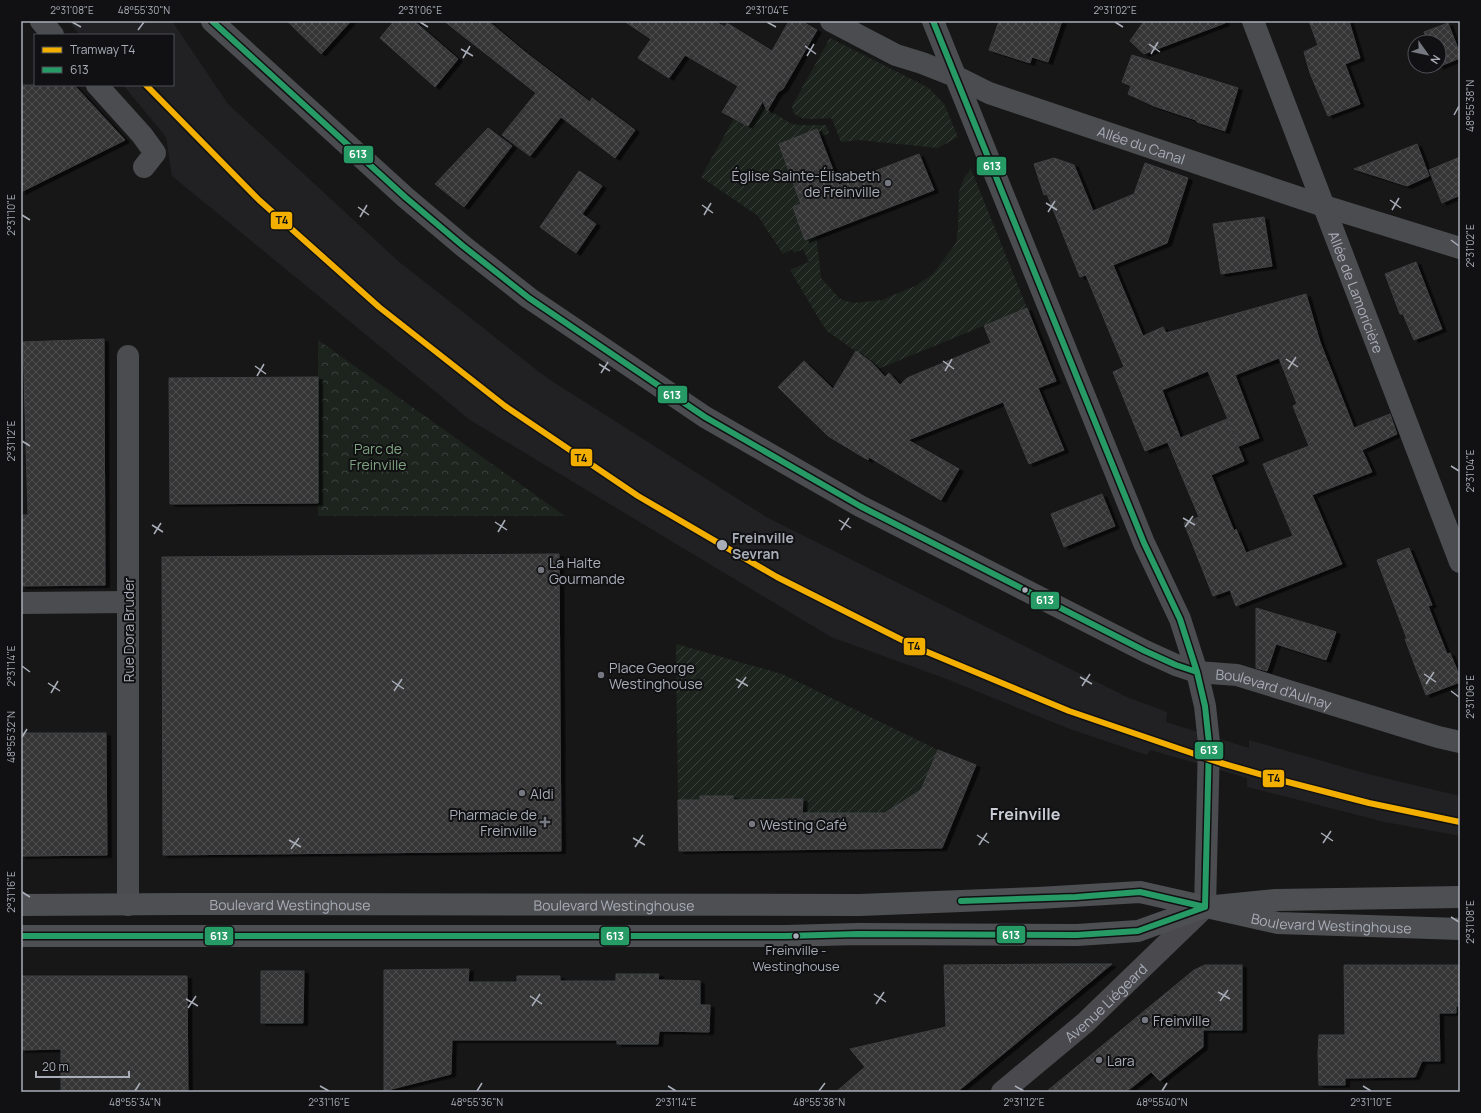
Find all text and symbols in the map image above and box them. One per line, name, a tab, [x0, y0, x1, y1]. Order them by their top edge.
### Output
text: 2°31'08"E	[50, 3, 94, 17]
text: 48°55'30"N	[118, 3, 170, 17]
text: 2°31'06"E	[398, 3, 442, 17]
text: 2°31'04"E	[745, 3, 789, 17]
text: 2°31'02"E	[1093, 3, 1137, 17]
legend	[34, 34, 174, 86]
north arrow	[1407, 34, 1447, 74]
text: Tramway T4	[70, 41, 135, 58]
text: N	[1427, 52, 1444, 67]
text: 613	[70, 61, 89, 78]
text: 48°55'38"N	[1463, 80, 1477, 132]
street label: Allée du Canal	[1095, 121, 1188, 168]
line badge: 613	[343, 145, 374, 164]
text: 613	[349, 146, 367, 161]
line badge: 613	[976, 156, 1007, 176]
text: 613	[983, 158, 1001, 173]
place label: Église Sainte-Élisabeth de Freinville	[731, 166, 880, 201]
marker: Église Sainte-Élisabeth de Freinville	[883, 178, 893, 188]
text: 2°31'10"E	[4, 194, 18, 236]
line badge: T4	[270, 211, 293, 230]
text: T4	[275, 212, 289, 227]
text: 2°31'02"E	[1463, 224, 1477, 268]
street label: Allée de Lamoricière	[1325, 228, 1389, 356]
line badge: 613	[657, 385, 688, 404]
text: 613	[663, 387, 681, 402]
text: 2°31'12"E	[4, 420, 18, 462]
park label: Parc de Freinville	[350, 439, 406, 474]
line badge: T4	[570, 448, 593, 467]
text: 2°31'04"E	[1463, 449, 1477, 493]
text: T4	[574, 450, 588, 465]
place label: Freinville Sevran	[732, 528, 794, 563]
marker: Freinville Sevran	[715, 538, 729, 552]
place label: La Halte Gourmande	[549, 553, 625, 588]
marker: La Halte Gourmande	[536, 565, 546, 575]
street label: Rue Dora Bruder	[119, 578, 138, 682]
unlabelled marker	[1020, 585, 1030, 595]
line badge: 613	[1030, 591, 1060, 610]
text: 613	[1036, 592, 1054, 607]
line badge: T4	[903, 637, 926, 656]
text: T4	[907, 638, 921, 653]
text: 2°31'14"E	[4, 645, 18, 686]
place label: Place George Westinghouse	[609, 658, 703, 693]
street label: Boulevard d'Aulnay	[1215, 664, 1335, 713]
marker: Place George Westinghouse	[596, 670, 606, 680]
text: 2°31'06"E	[1463, 675, 1477, 719]
text: 48°55'32"N	[4, 711, 18, 763]
line badge: 613	[1194, 741, 1224, 760]
text: 613	[1200, 742, 1218, 757]
line badge: T4	[1262, 769, 1285, 788]
text: T4	[1267, 770, 1281, 785]
place label: Aldi	[530, 784, 554, 803]
marker: Aldi	[517, 788, 527, 798]
district label: Freinville	[990, 803, 1061, 825]
place label: Pharmacie de Freinville	[449, 805, 537, 840]
place label: Westing Café	[760, 815, 847, 834]
marker: Pharmacie de Freinville	[540, 817, 550, 827]
marker: Westing Café	[747, 819, 757, 829]
text: 2°31'16"E	[4, 871, 18, 913]
street label: Boulevard Westinghouse	[210, 895, 370, 914]
street label: Boulevard Westinghouse	[534, 895, 694, 914]
text: 2°31'08"E	[1463, 900, 1477, 944]
street label: Boulevard Westinghouse	[1249, 908, 1412, 937]
line badge: 613	[996, 925, 1026, 944]
line badge: 613	[204, 926, 234, 946]
line badge: 613	[600, 926, 630, 946]
text: 613	[1002, 927, 1020, 942]
text: 613	[210, 928, 228, 943]
text: 613	[606, 928, 624, 943]
marker: Freinville - Westinghouse	[791, 931, 801, 941]
place label: Freinville - Westinghouse	[752, 941, 840, 975]
street label: Avenue Liégeard	[1060, 959, 1151, 1046]
place label: Freinville	[1153, 1011, 1210, 1030]
marker: Freinville	[1140, 1015, 1150, 1025]
place label: Lara	[1107, 1051, 1134, 1070]
scale bar	[36, 1053, 129, 1079]
marker: Lara	[1094, 1055, 1104, 1065]
text: 20 m	[42, 1058, 69, 1075]
text: 48°55'34"N	[109, 1095, 161, 1109]
text: 2°31'16"E	[308, 1095, 350, 1109]
text: 48°55'36"N	[451, 1095, 503, 1109]
text: 2°31'14"E	[656, 1095, 697, 1109]
text: 48°55'38"N	[793, 1095, 845, 1109]
text: 2°31'12"E	[1004, 1095, 1045, 1109]
text: 48°55'40"N	[1136, 1095, 1188, 1109]
text: 2°31'10"E	[1350, 1095, 1392, 1109]

